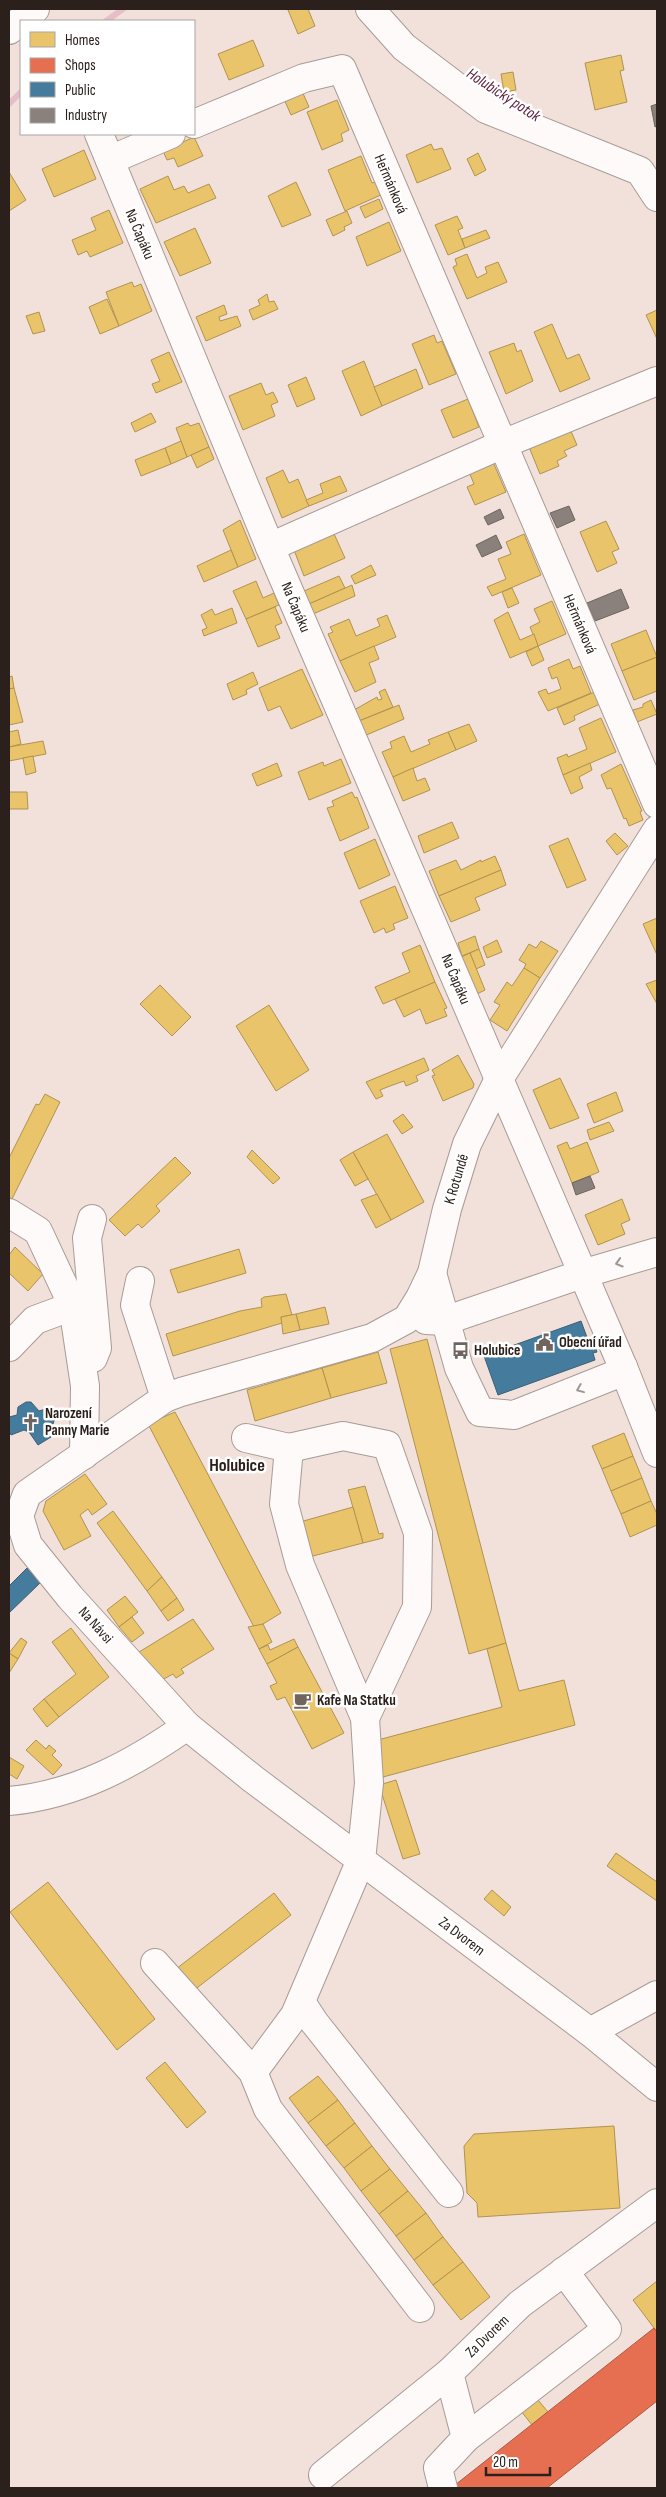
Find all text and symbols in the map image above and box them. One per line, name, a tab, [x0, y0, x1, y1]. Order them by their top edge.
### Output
legend	[20, 20, 195, 135]
text: Homes	[65, 31, 100, 50]
text: Shops	[65, 56, 96, 75]
water label: Holubický potok	[463, 64, 545, 127]
text: Public	[65, 81, 96, 100]
text: Industry	[65, 106, 107, 125]
street label: Heřmánková	[370, 152, 412, 217]
street label: Na Čapáku	[121, 206, 159, 262]
street label: Na Čapáku	[277, 579, 315, 635]
street label: Heřmánková	[559, 592, 601, 657]
street label: Na Čapáku	[437, 951, 475, 1007]
street label: K Rotundě	[440, 1152, 473, 1207]
one-way arrow	[616, 1258, 624, 1268]
public building icon: Obecní úřad	[535, 1332, 555, 1352]
place label: Obecní úřad	[559, 1333, 622, 1352]
bus stop icon: Holubice	[450, 1340, 470, 1360]
place label: Holubice	[474, 1341, 520, 1360]
one-way arrow	[576, 1383, 584, 1393]
place label: Narození Panny Marie	[45, 1404, 109, 1440]
church icon: Narození Panny Marie	[21, 1412, 41, 1432]
district label: Holubice	[209, 1455, 265, 1476]
street label: Na Návsi	[74, 1603, 117, 1648]
cafe icon: Kafe Na Statku	[293, 1690, 313, 1710]
place label: Kafe Na Statku	[317, 1691, 396, 1710]
street label: Za Dvorem	[435, 1913, 489, 1960]
street label: Za Dvorem	[462, 2311, 513, 2362]
scale bar	[486, 2444, 550, 2476]
text: 20 m	[493, 2453, 518, 2472]

